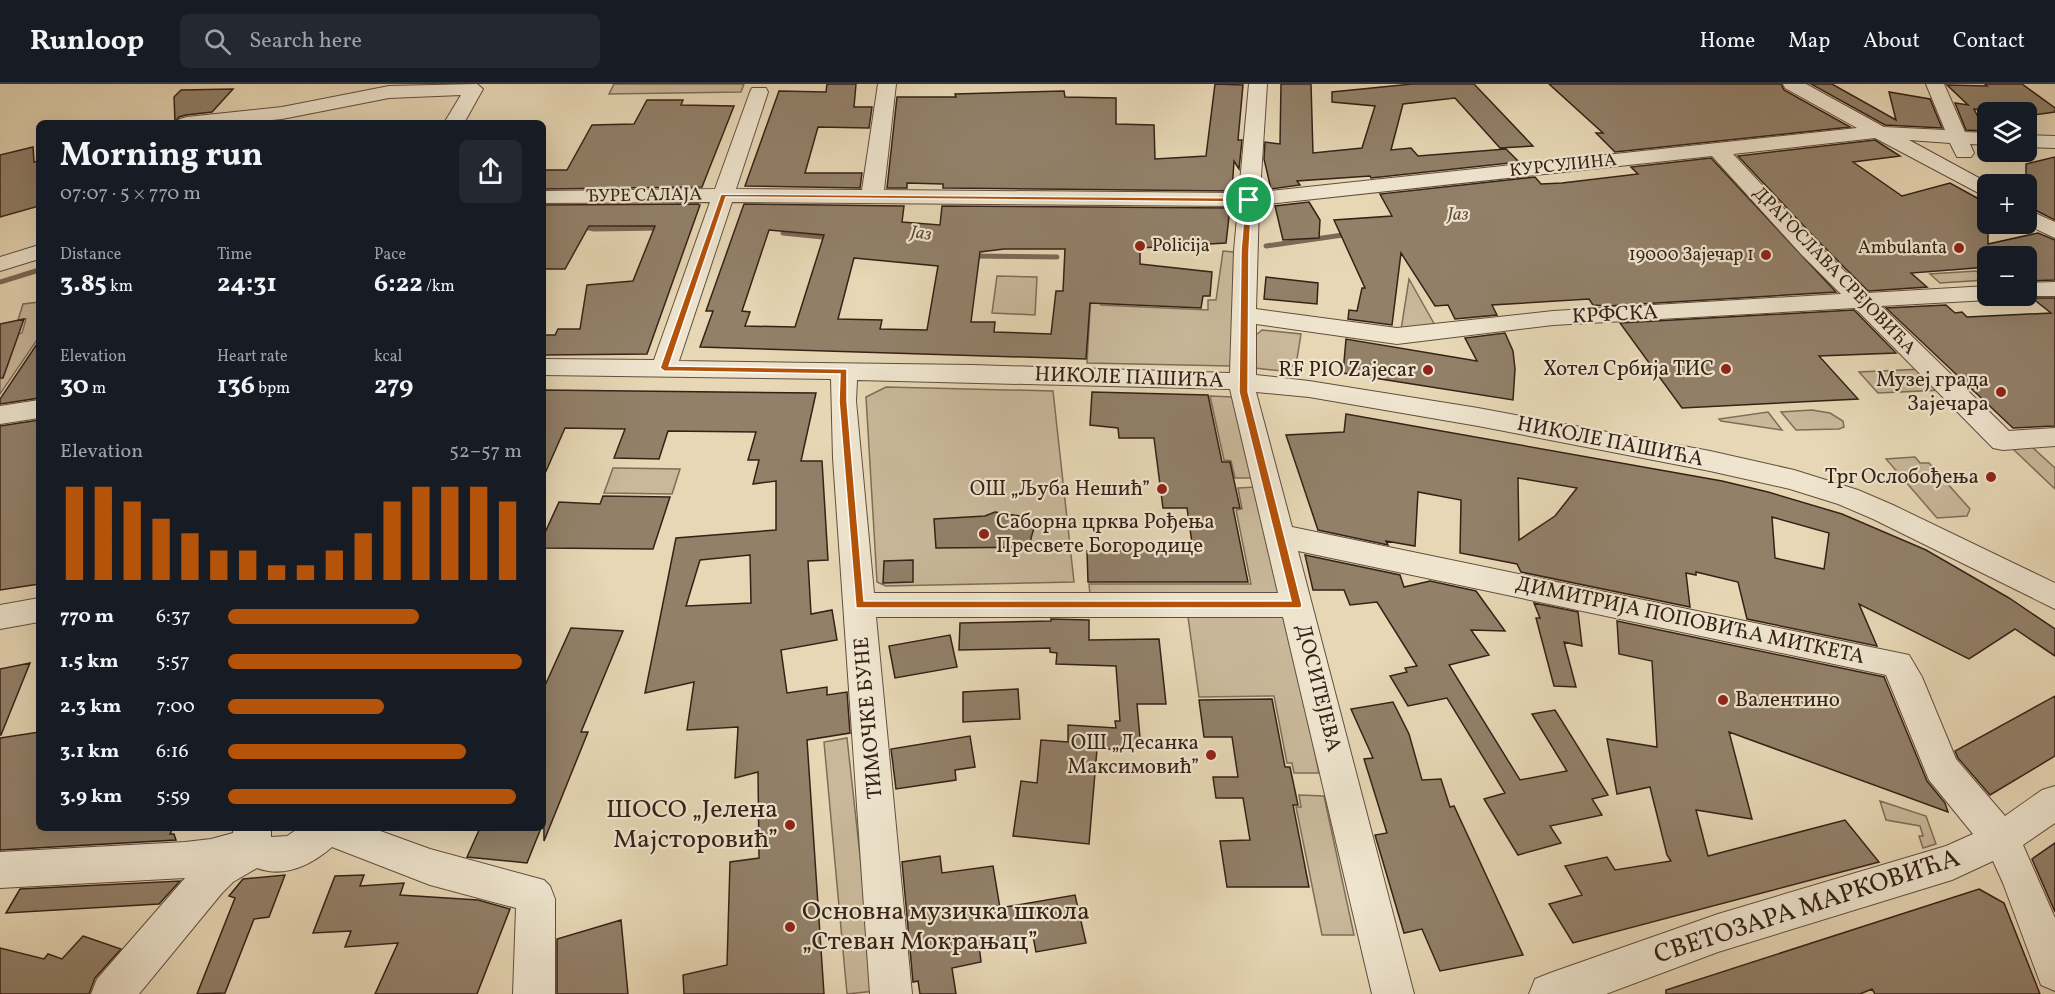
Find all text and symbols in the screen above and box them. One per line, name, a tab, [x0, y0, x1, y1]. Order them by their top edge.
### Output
search box	[180, 14, 600, 68]
text: Runloop	[30, 22, 144, 61]
icon: search	[201, 25, 234, 58]
text: Search here	[249, 26, 362, 57]
text: Home	[1700, 27, 1755, 56]
text: Map	[1788, 27, 1830, 56]
text: About	[1863, 27, 1920, 56]
text: Contact	[1953, 27, 2025, 56]
map controls	[1977, 102, 2037, 306]
button: layers	[1977, 102, 2037, 162]
text: Morning run	[60, 134, 263, 180]
button: share	[459, 140, 522, 203]
street label: КУРСУЛИНА	[1508, 148, 1618, 184]
pin	[1223, 174, 1274, 225]
button: +	[1977, 174, 2037, 234]
text: 07:07 · 5 × 770 m	[60, 180, 201, 208]
street label: ДРАГОСЛАВА СРЕЈОВИЋА	[1747, 181, 1921, 361]
street label: ЂУРЕ САЛАЈА	[586, 182, 703, 210]
icon: arrive	[1232, 183, 1265, 216]
water label: Јаз	[1445, 202, 1469, 228]
water label: Јаз	[907, 220, 933, 248]
place label: Policija	[1152, 234, 1210, 259]
place label: Ambulanta	[1858, 236, 1947, 261]
marker: Policija	[1133, 239, 1147, 253]
marker: Ambulanta	[1952, 241, 1966, 255]
place label: 19000 Зајечар 1	[1629, 243, 1754, 268]
text: Distance	[60, 244, 121, 266]
text: Time	[217, 244, 252, 266]
text: Pace	[374, 244, 406, 266]
button: −	[1977, 246, 2037, 306]
marker: 19000 Зајечар 1	[1759, 248, 1773, 262]
text: 3.85	[60, 266, 107, 302]
text: 24:31	[217, 266, 277, 302]
text: 6:22	[374, 266, 423, 302]
text: km	[107, 276, 133, 298]
text: /km	[423, 276, 455, 298]
street label: КРФСКА	[1571, 298, 1659, 332]
text: Elevation	[60, 346, 127, 368]
text: Heart rate	[217, 346, 288, 368]
text: kcal	[374, 346, 402, 368]
place label: Хотел Србија ТИС	[1543, 355, 1714, 384]
place label: RF PIO Zajecar	[1278, 356, 1416, 385]
street label: НИКОЛЕ ПАШИЋА	[1034, 360, 1224, 396]
marker: Хотел Србија ТИС	[1719, 362, 1733, 376]
marker: RF PIO Zajecar	[1421, 363, 1435, 377]
place label: Музеј града Зајечара	[1876, 366, 1989, 419]
text: 30	[60, 368, 89, 404]
text: 136	[217, 368, 255, 404]
text: 279	[374, 368, 413, 404]
text: m	[89, 378, 106, 400]
text: bpm	[255, 378, 290, 400]
marker: Музеј града Зајечара	[1994, 385, 2008, 399]
street label: НИКОЛЕ ПАШИЋА	[1514, 410, 1706, 474]
text: Elevation	[60, 438, 143, 466]
text: 52–57 m	[449, 438, 522, 466]
place label: Трг Ослобођења	[1825, 463, 1979, 492]
marker: Трг Ослобођења	[1984, 470, 1998, 484]
place label: ОШ „Љуба Нешић”	[970, 475, 1150, 504]
marker: ОШ „Љуба Нешић”	[1155, 482, 1169, 496]
place label: Саборна црква Рођења Пресвете Богородице	[996, 508, 1215, 561]
marker: Саборна црква Рођења Пресвете Богородице	[977, 527, 991, 541]
street label: ДИМИТРИЈА ПОПОВИЋА МИТКЕТА	[1513, 570, 1867, 672]
text: 770 m	[60, 603, 114, 631]
text: 6:37	[156, 603, 191, 631]
street label: ДОСИТЕЈЕВА	[1288, 621, 1348, 755]
street label: ТИМОЧКЕ БУНЕ	[847, 636, 891, 800]
text: 1.5 km	[60, 648, 119, 676]
text: 5:57	[156, 648, 190, 676]
place label: Валентино	[1735, 686, 1840, 715]
text: 2.3 km	[60, 693, 121, 721]
text: 7:00	[156, 693, 195, 721]
marker: Валентино	[1716, 693, 1730, 707]
place label: ОШ „Десанка Максимовић”	[1067, 729, 1199, 782]
text: 3.1 km	[60, 738, 119, 766]
text: 6:16	[156, 738, 189, 766]
marker: ОШ „Десанка Максимовић”	[1204, 748, 1218, 762]
text: 3.9 km	[60, 783, 122, 811]
text: 5:59	[156, 783, 190, 811]
place label: ШОСО „Јелена Мајсторовић”	[606, 792, 778, 858]
marker: ШОСО „Јелена Мајсторовић”	[783, 818, 797, 832]
street label: СВЕТОЗАРА МАРКОВИЋА	[1649, 841, 1965, 973]
place label: Основна музичка школа „Стеван Мокрањац”	[802, 894, 1090, 960]
marker: Основна музичка школа „Стеван Мокрањац”	[783, 920, 797, 934]

